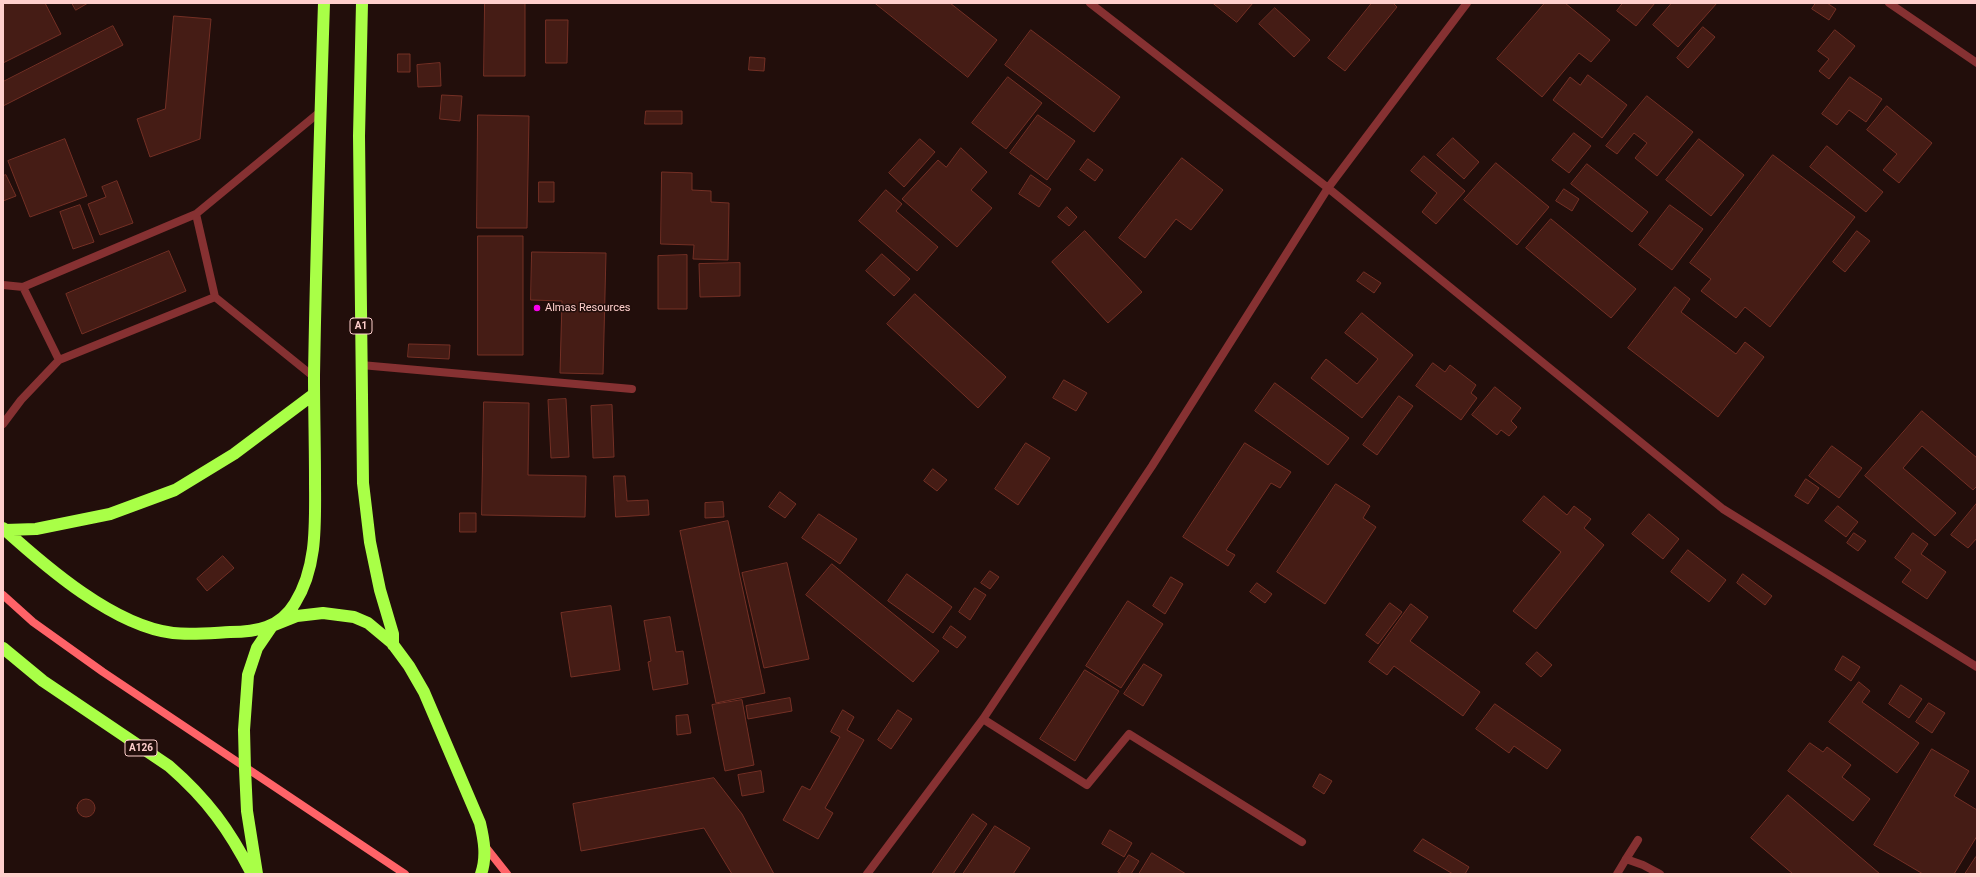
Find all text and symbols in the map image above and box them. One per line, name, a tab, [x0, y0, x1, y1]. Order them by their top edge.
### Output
place label: Almas Resources	[545, 301, 630, 315]
marker: Almas Resources	[532, 303, 542, 313]
road number: A1	[350, 318, 372, 334]
road number: A126	[125, 740, 157, 756]

